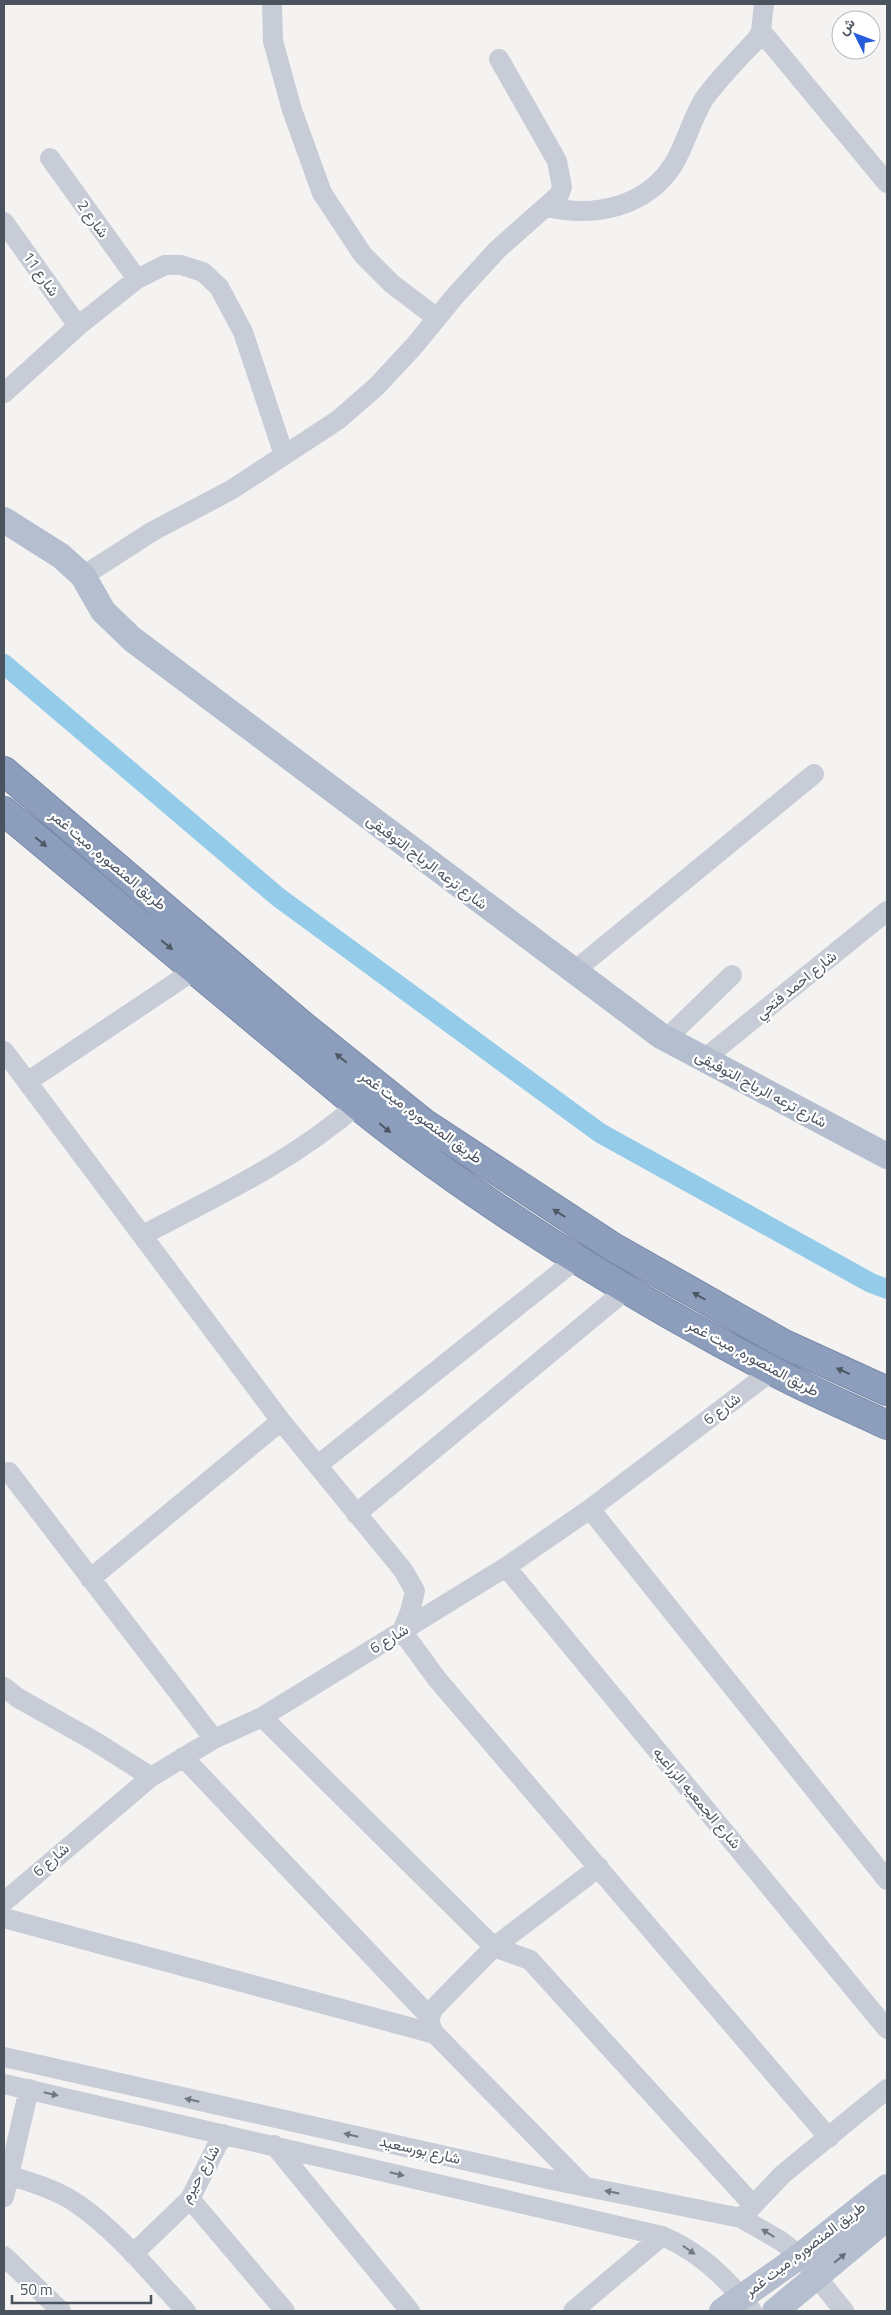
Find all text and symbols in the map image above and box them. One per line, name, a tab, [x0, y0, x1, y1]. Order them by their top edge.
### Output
north arrow	[831, 10, 881, 60]
text: ش	[833, 13, 860, 39]
street label: شارع 2	[72, 195, 115, 243]
street label: شارع 11	[18, 247, 65, 301]
street label: طريق المنصوره, ميت غمر	[44, 803, 172, 916]
street label: شارع ترعه الرياح التوفيقى	[362, 808, 493, 915]
one-way arrow	[35, 836, 48, 847]
one-way arrow	[160, 940, 173, 951]
street label: شارع احمد فتحي	[750, 944, 843, 1026]
street label: شارع ترعه الرياح التوفيقى	[691, 1044, 831, 1133]
one-way arrow	[335, 1052, 348, 1063]
street label: طريق المنصوره, ميت غمر	[354, 1064, 488, 1169]
one-way arrow	[379, 1122, 392, 1133]
one-way arrow	[553, 1208, 566, 1218]
one-way arrow	[692, 1291, 706, 1300]
street label: طريق المنصوره, ميت غمر	[682, 1313, 824, 1402]
one-way arrow	[836, 1366, 850, 1374]
street label: شارع 6	[698, 1387, 745, 1430]
street label: شارع 6	[365, 1618, 413, 1659]
street label: شارع الجمعيه الزراعيه	[648, 1742, 747, 1854]
street label: شارع 6	[27, 1837, 74, 1882]
one-way arrow	[44, 2090, 59, 2098]
one-way arrow	[184, 2095, 200, 2103]
street label: شارع بورسعيد	[377, 2129, 463, 2170]
one-way arrow	[344, 2131, 359, 2139]
street label: شارع حيرم	[174, 2141, 225, 2207]
one-way arrow	[390, 2170, 405, 2178]
one-way arrow	[604, 2187, 620, 2195]
street label: طريق المنصوره, ميت غمر	[738, 2195, 870, 2303]
one-way arrow	[762, 2229, 775, 2238]
one-way arrow	[682, 2245, 696, 2255]
one-way arrow	[833, 2253, 846, 2264]
scale bar	[12, 2272, 151, 2304]
text: 50 m	[20, 2278, 53, 2301]

